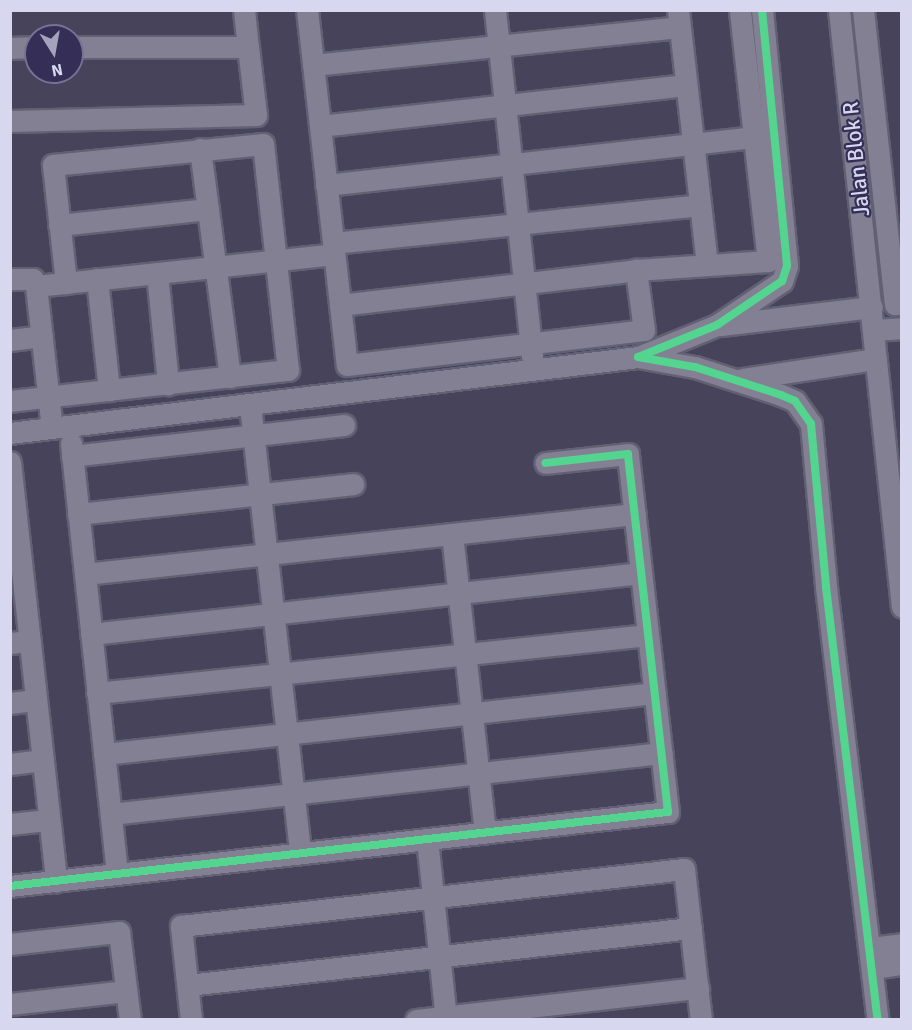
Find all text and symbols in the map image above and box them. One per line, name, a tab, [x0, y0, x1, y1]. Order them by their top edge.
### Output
north arrow	[24, 24, 84, 84]
text: N	[50, 59, 64, 81]
street label: Jalan Blok R	[837, 100, 875, 218]

